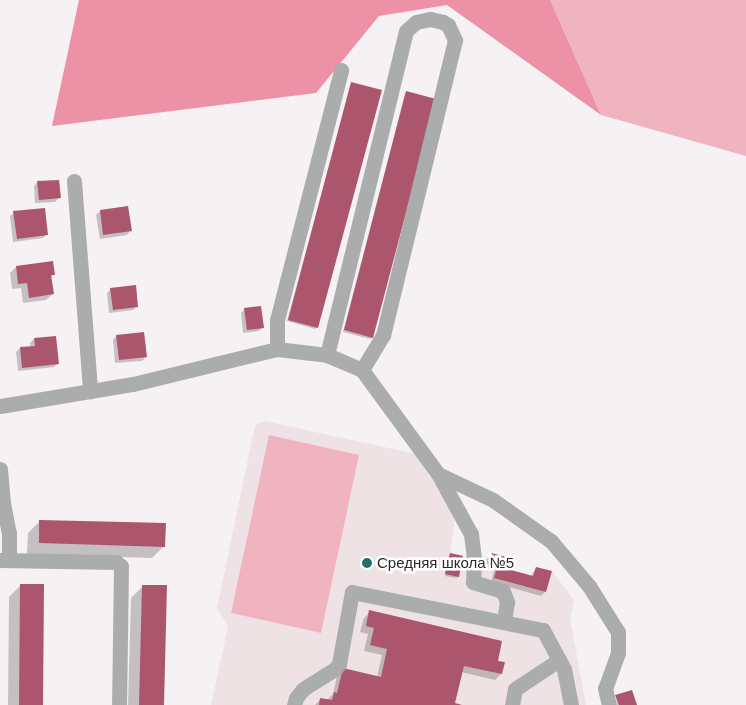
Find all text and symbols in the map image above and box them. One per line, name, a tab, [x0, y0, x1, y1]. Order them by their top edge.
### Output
place label: Средняя школа №5	[377, 554, 514, 572]
marker: Средняя школа №5	[361, 557, 373, 569]

